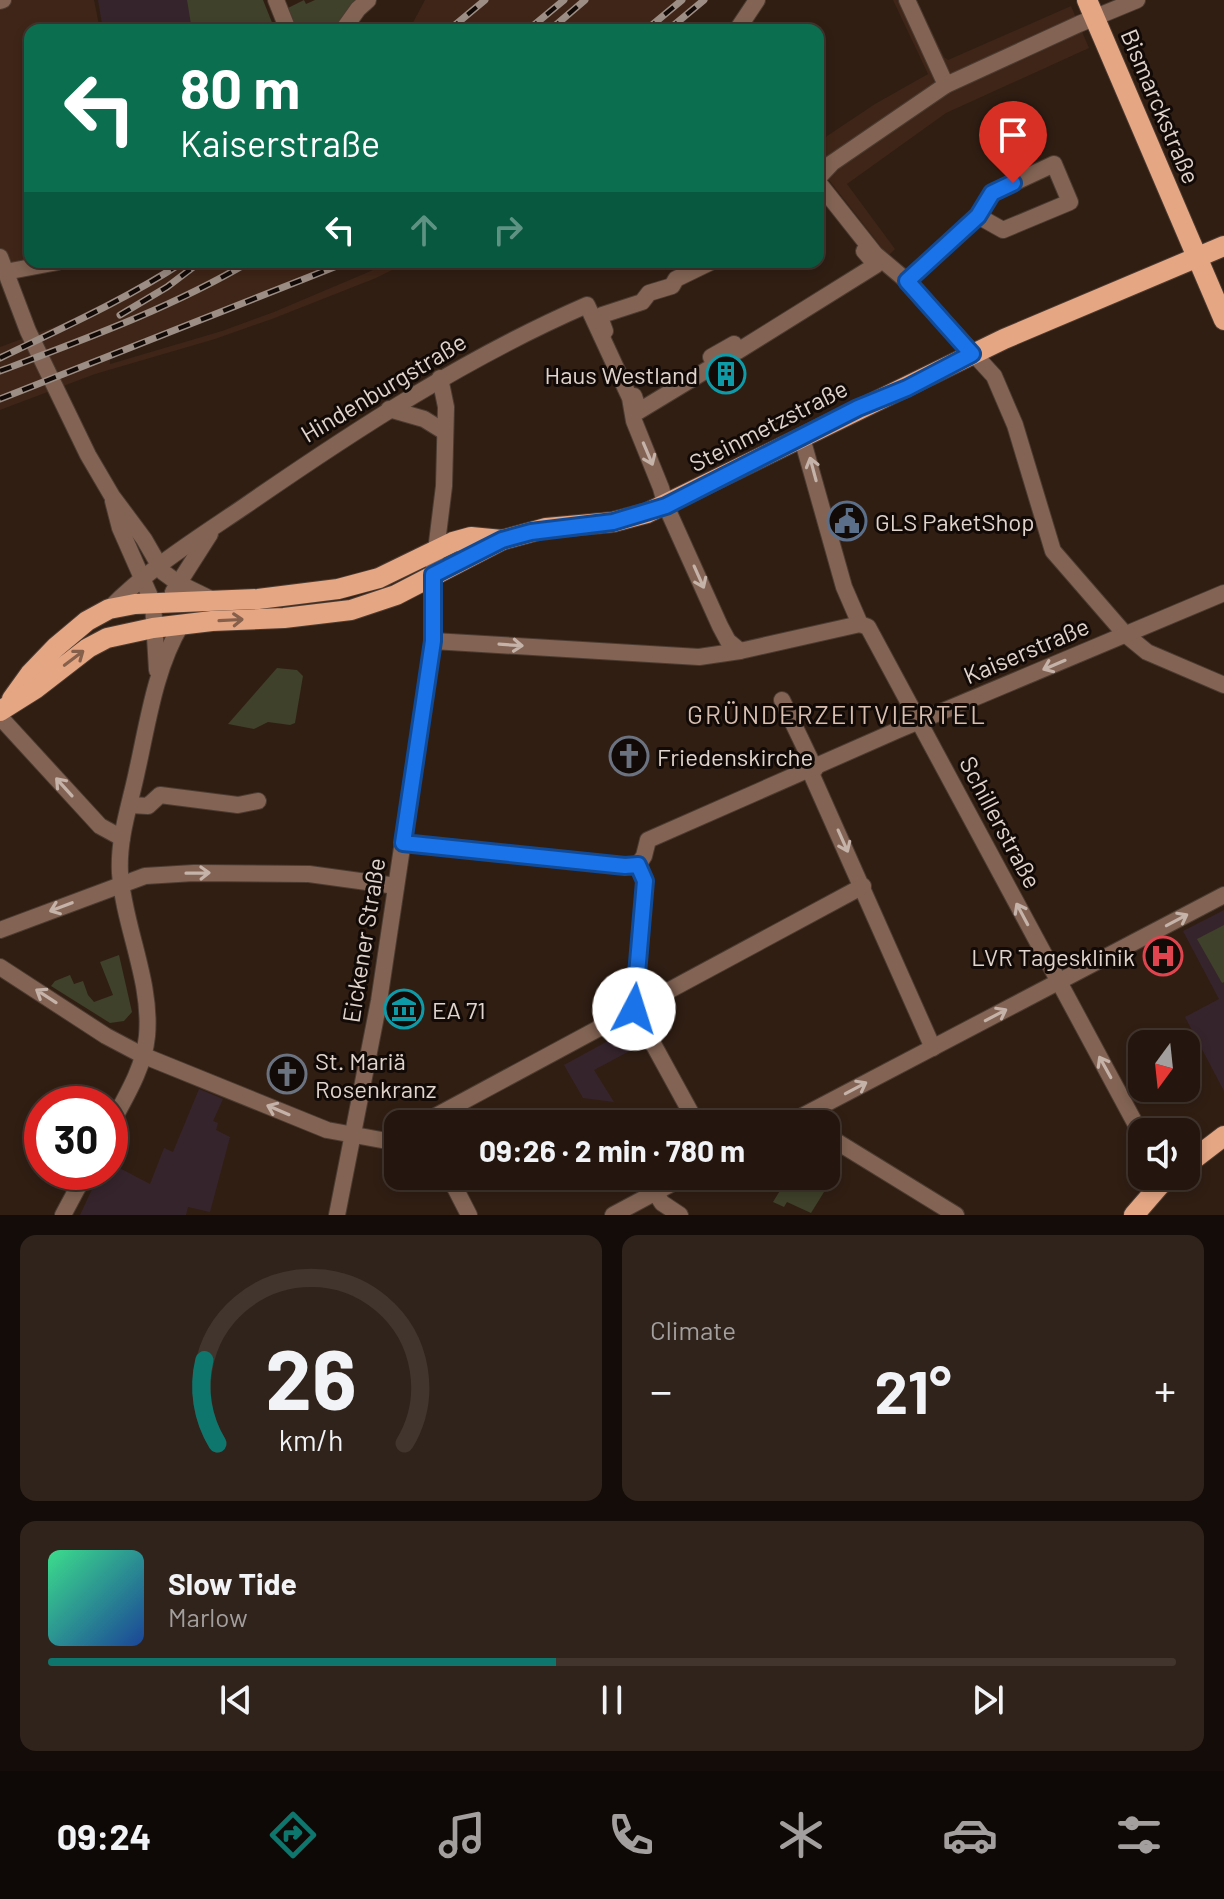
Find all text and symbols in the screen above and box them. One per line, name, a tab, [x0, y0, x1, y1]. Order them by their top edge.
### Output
street label: Bismarckstraße	[1115, 24, 1207, 188]
text: 80 m	[180, 53, 300, 120]
icon: left	[48, 56, 152, 160]
pin	[979, 101, 1047, 183]
icon: arrive	[991, 113, 1035, 157]
text: Kaiserstraße	[180, 121, 380, 164]
icon: left	[318, 208, 362, 252]
icon: ahead	[402, 208, 446, 252]
icon: right	[486, 208, 530, 252]
street label: Hindenburgstraße	[295, 326, 471, 448]
building icon: Haus Westland	[705, 353, 747, 395]
place label: Haus Westland	[544, 360, 698, 389]
street label: Steinmetzstraße	[684, 373, 852, 477]
one-way arrow	[641, 441, 656, 466]
one-way arrow	[804, 457, 819, 483]
public building icon: GLS PaketShop	[826, 500, 868, 542]
place label: GLS PaketShop	[875, 507, 1035, 536]
one-way arrow	[692, 564, 707, 588]
street label: Kaiserstraße	[959, 611, 1093, 689]
one-way arrow	[217, 612, 244, 627]
one-way arrow	[497, 638, 524, 653]
one-way arrow	[63, 650, 84, 667]
one-way arrow	[1042, 658, 1066, 673]
district label: GRÜNDERZEITVIERTEL	[687, 698, 987, 729]
church icon: Friedenskirche	[608, 735, 650, 777]
place label: Friedenskirche	[657, 742, 813, 771]
street label: Schillerstraße	[954, 751, 1048, 893]
one-way arrow	[55, 777, 74, 798]
one-way arrow	[836, 829, 851, 853]
street label: Eickener Straße	[336, 856, 390, 1024]
one-way arrow	[184, 866, 211, 881]
one-way arrow	[49, 901, 74, 915]
one-way arrow	[1013, 902, 1029, 926]
one-way arrow	[1165, 912, 1188, 928]
hospital icon: LVR Tagesklinik	[1142, 935, 1184, 977]
place label: LVR Tagesklinik	[971, 942, 1135, 971]
position arrow	[592, 967, 676, 1051]
one-way arrow	[35, 988, 57, 1005]
museum icon: EA 71	[383, 988, 425, 1030]
place label: EA 71	[432, 995, 486, 1024]
one-way arrow	[983, 1007, 1007, 1023]
north arrow	[1128, 1030, 1200, 1102]
map controls	[1128, 1030, 1200, 1190]
place label: St. Mariä Rosenkranz	[315, 1046, 437, 1103]
church icon: St. Mariä Rosenkranz	[266, 1053, 308, 1095]
one-way arrow	[1096, 1056, 1112, 1080]
one-way arrow	[844, 1080, 868, 1096]
speed limit sign: 30	[24, 1086, 128, 1190]
one-way arrow	[266, 1102, 291, 1116]
button: sound	[1128, 1118, 1200, 1190]
text: 09:26 · 2 min · 780 m	[479, 1132, 745, 1168]
text: Climate	[650, 1314, 736, 1345]
text: 26	[265, 1327, 357, 1427]
text: 21°	[874, 1354, 952, 1426]
text: −	[650, 1363, 672, 1416]
text: +	[1154, 1363, 1176, 1416]
text: km/h	[279, 1422, 343, 1457]
text: Slow Tide	[168, 1565, 297, 1601]
text: Marlow	[168, 1601, 248, 1632]
icon: previous	[214, 1678, 258, 1722]
icon: pause	[590, 1678, 634, 1722]
icon: next	[966, 1678, 1010, 1722]
icon: directions	[265, 1807, 321, 1863]
icon: music	[434, 1807, 490, 1863]
icon: phone	[603, 1807, 659, 1863]
icon: climate	[773, 1807, 829, 1863]
icon: car	[942, 1807, 998, 1863]
icon: filters	[1111, 1807, 1167, 1863]
text: 09:24	[57, 1814, 151, 1857]

